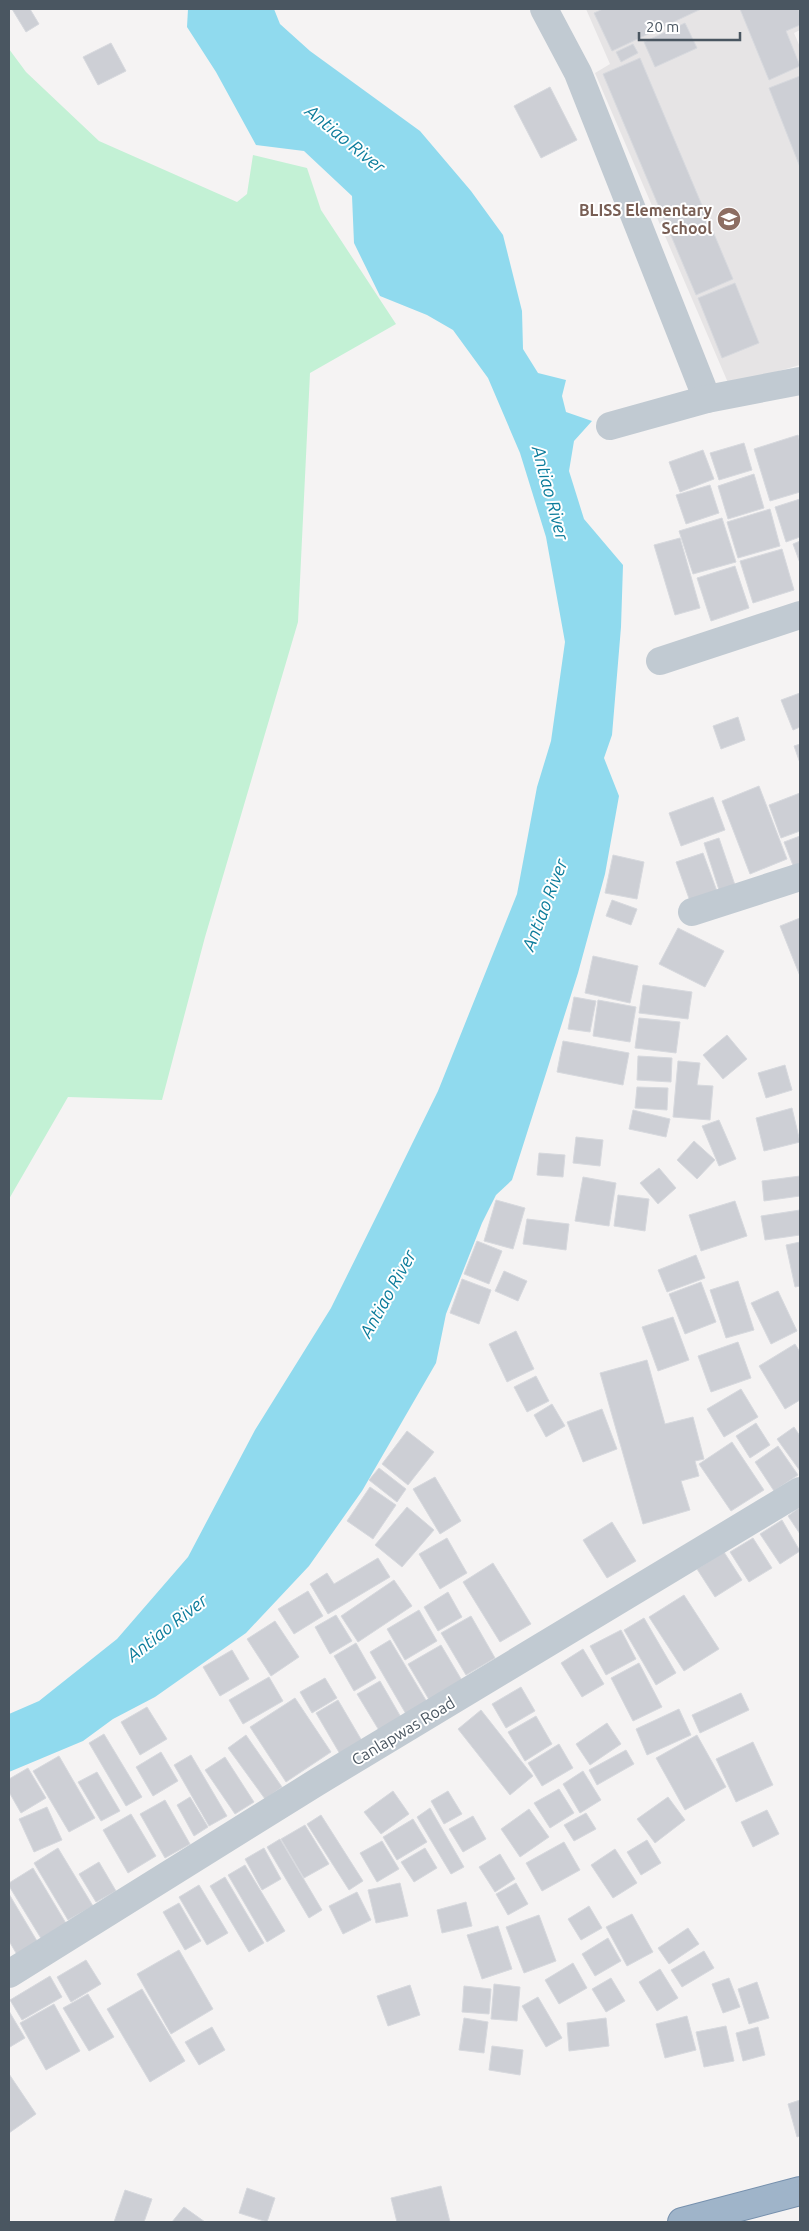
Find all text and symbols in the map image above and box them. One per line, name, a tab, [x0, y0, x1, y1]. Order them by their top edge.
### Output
scale bar	[639, 10, 740, 42]
text: 20 m	[646, 18, 679, 35]
water label: Antiao River	[301, 99, 390, 177]
place label: BLISS Elementary School	[579, 201, 713, 237]
school or university icon: BLISS Elementary School	[716, 206, 742, 232]
water label: Antiao River	[529, 442, 573, 543]
water label: Antiao River	[517, 855, 571, 954]
water label: Antiao River	[354, 1245, 420, 1342]
water label: Antiao River	[121, 1589, 212, 1665]
street label: Canlapwas Road	[348, 1693, 458, 1769]

